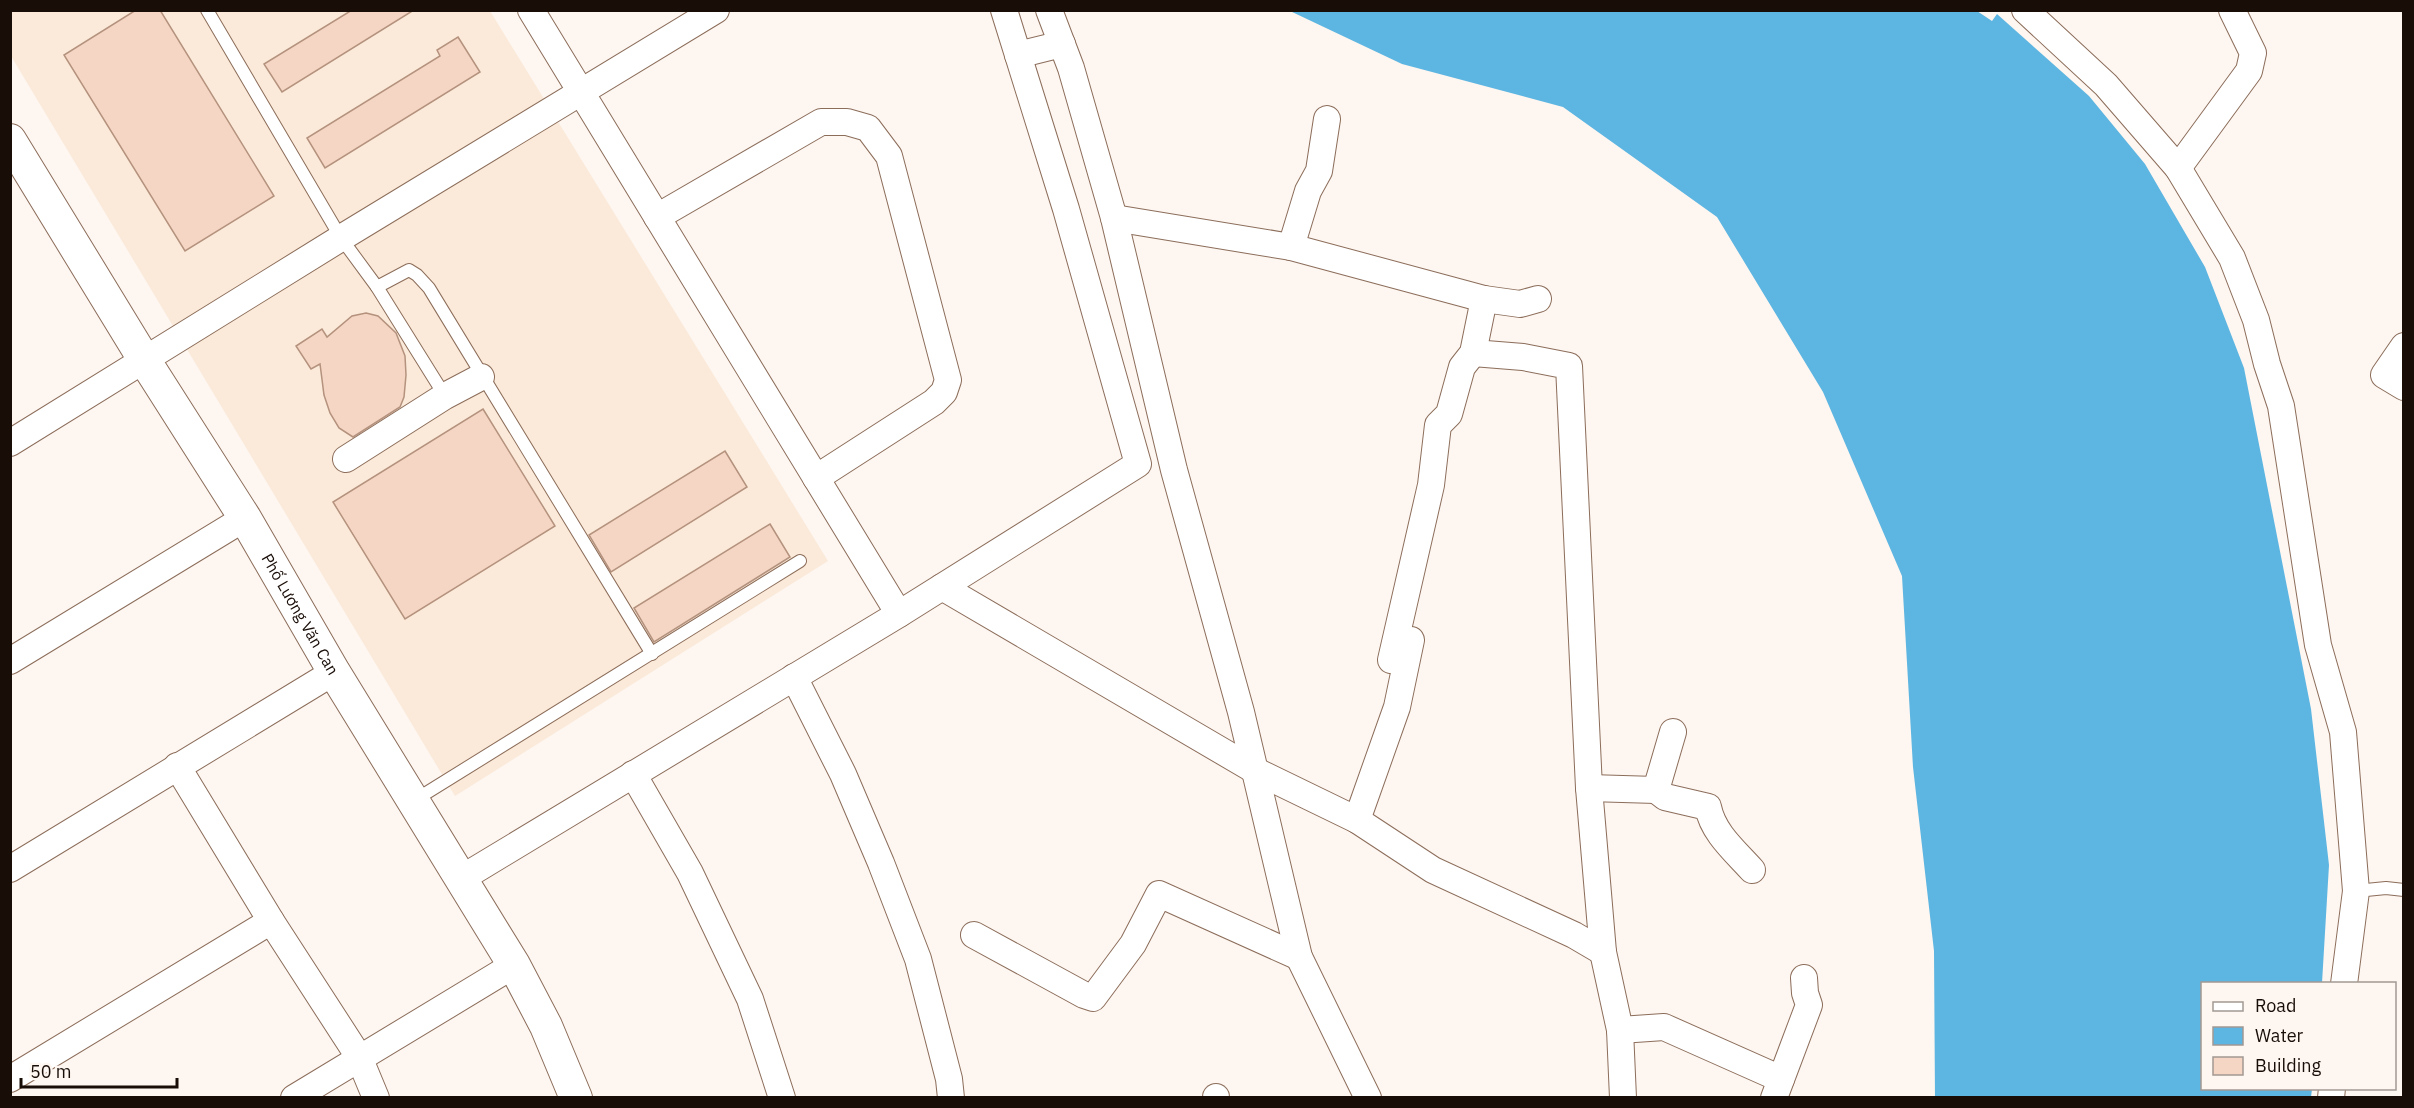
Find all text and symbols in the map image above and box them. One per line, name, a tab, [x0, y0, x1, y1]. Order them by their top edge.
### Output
street label: Phố Lương Văn Can	[258, 550, 343, 678]
legend	[2201, 982, 2396, 1090]
text: Road	[2255, 994, 2296, 1017]
text: Water	[2255, 1024, 2304, 1047]
scale bar	[21, 1051, 177, 1089]
text: Building	[2255, 1054, 2322, 1077]
text: 50 m	[30, 1060, 72, 1083]

